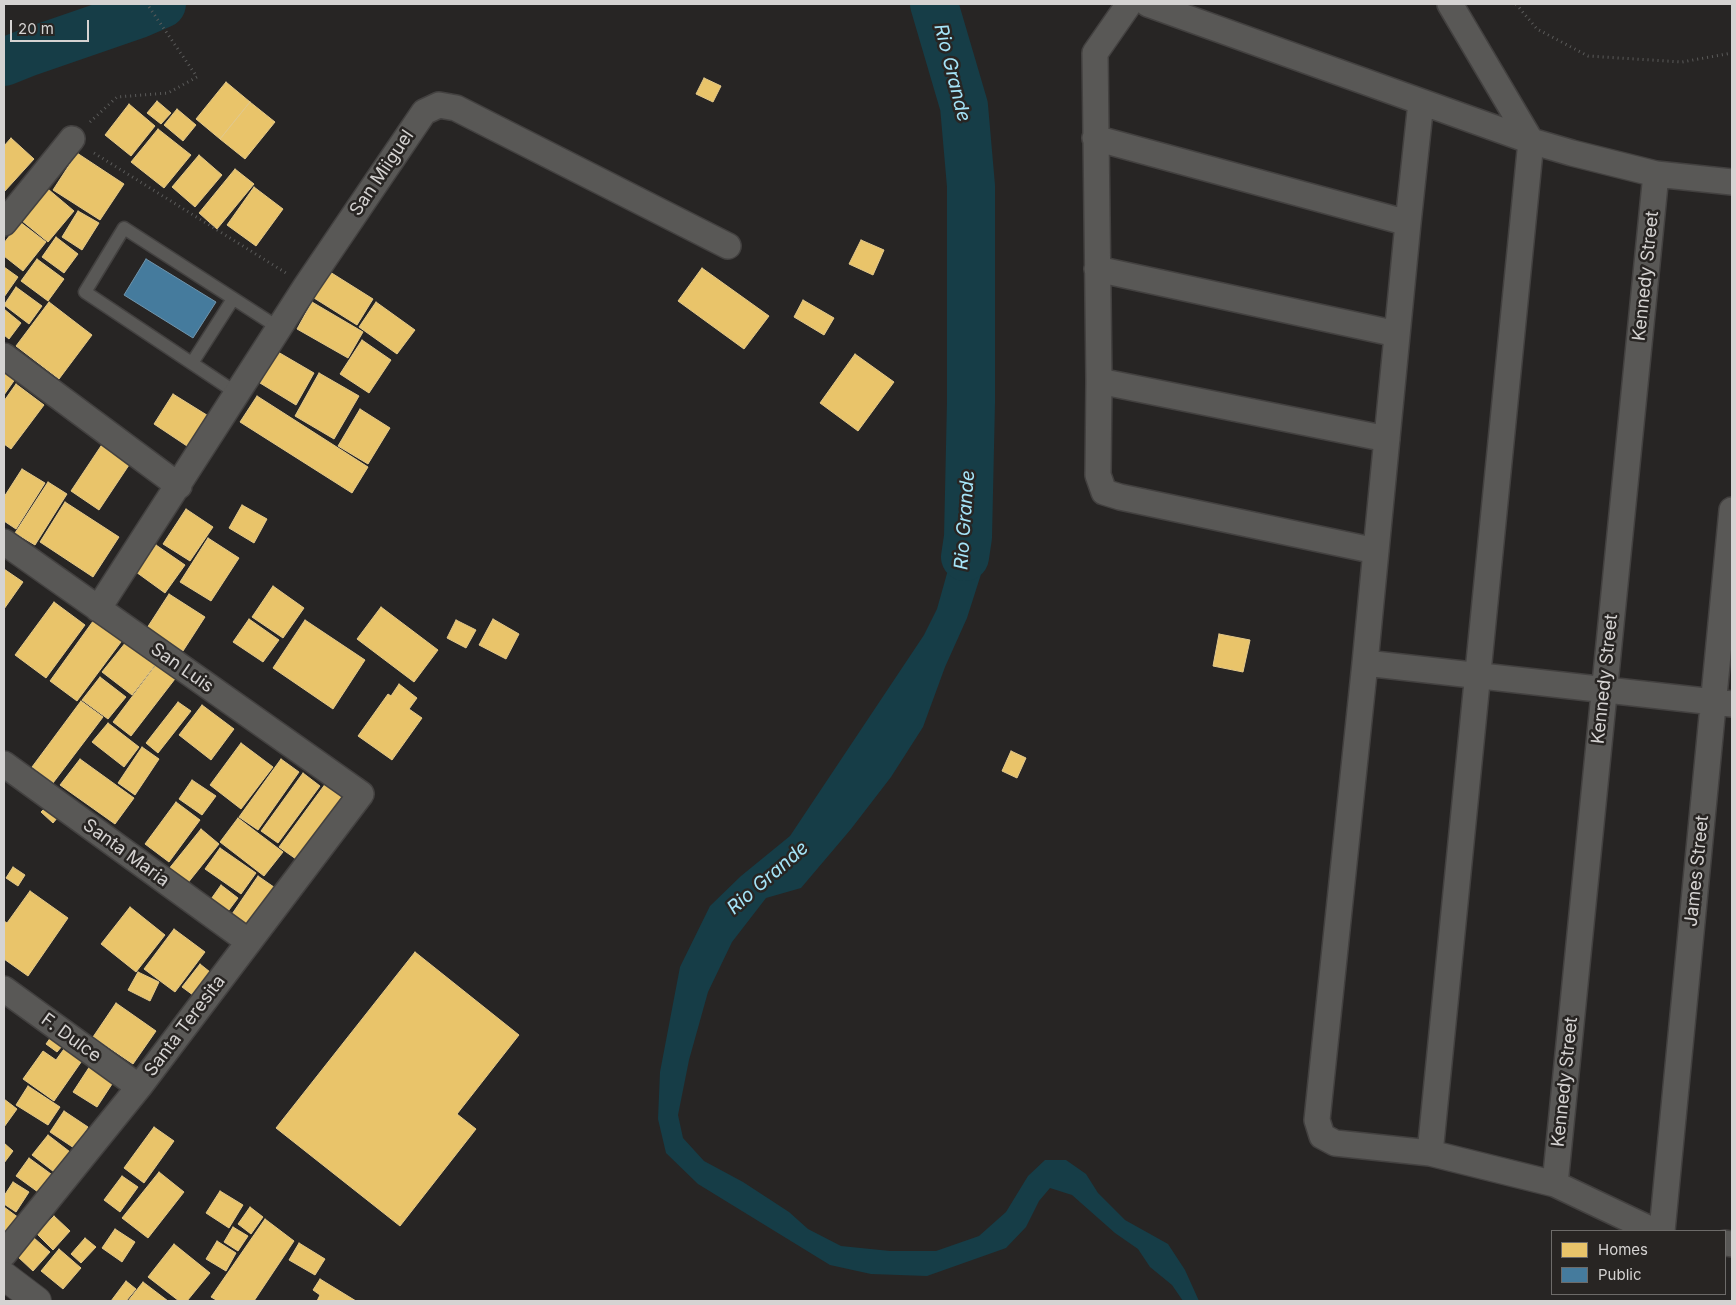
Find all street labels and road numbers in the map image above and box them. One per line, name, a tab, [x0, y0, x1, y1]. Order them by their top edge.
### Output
street label: San Miiguel	[345, 126, 419, 220]
street label: Kennedy Street	[1628, 210, 1664, 342]
street label: Kennedy Street	[1587, 613, 1623, 745]
street label: San Luis	[146, 638, 218, 698]
street label: Santa Maria	[79, 814, 173, 892]
street label: James Street	[1680, 814, 1714, 928]
street label: Santa Teresita	[140, 971, 230, 1081]
street label: F. Dulce	[37, 1009, 105, 1067]
street label: Kennedy Street	[1547, 1016, 1583, 1148]

